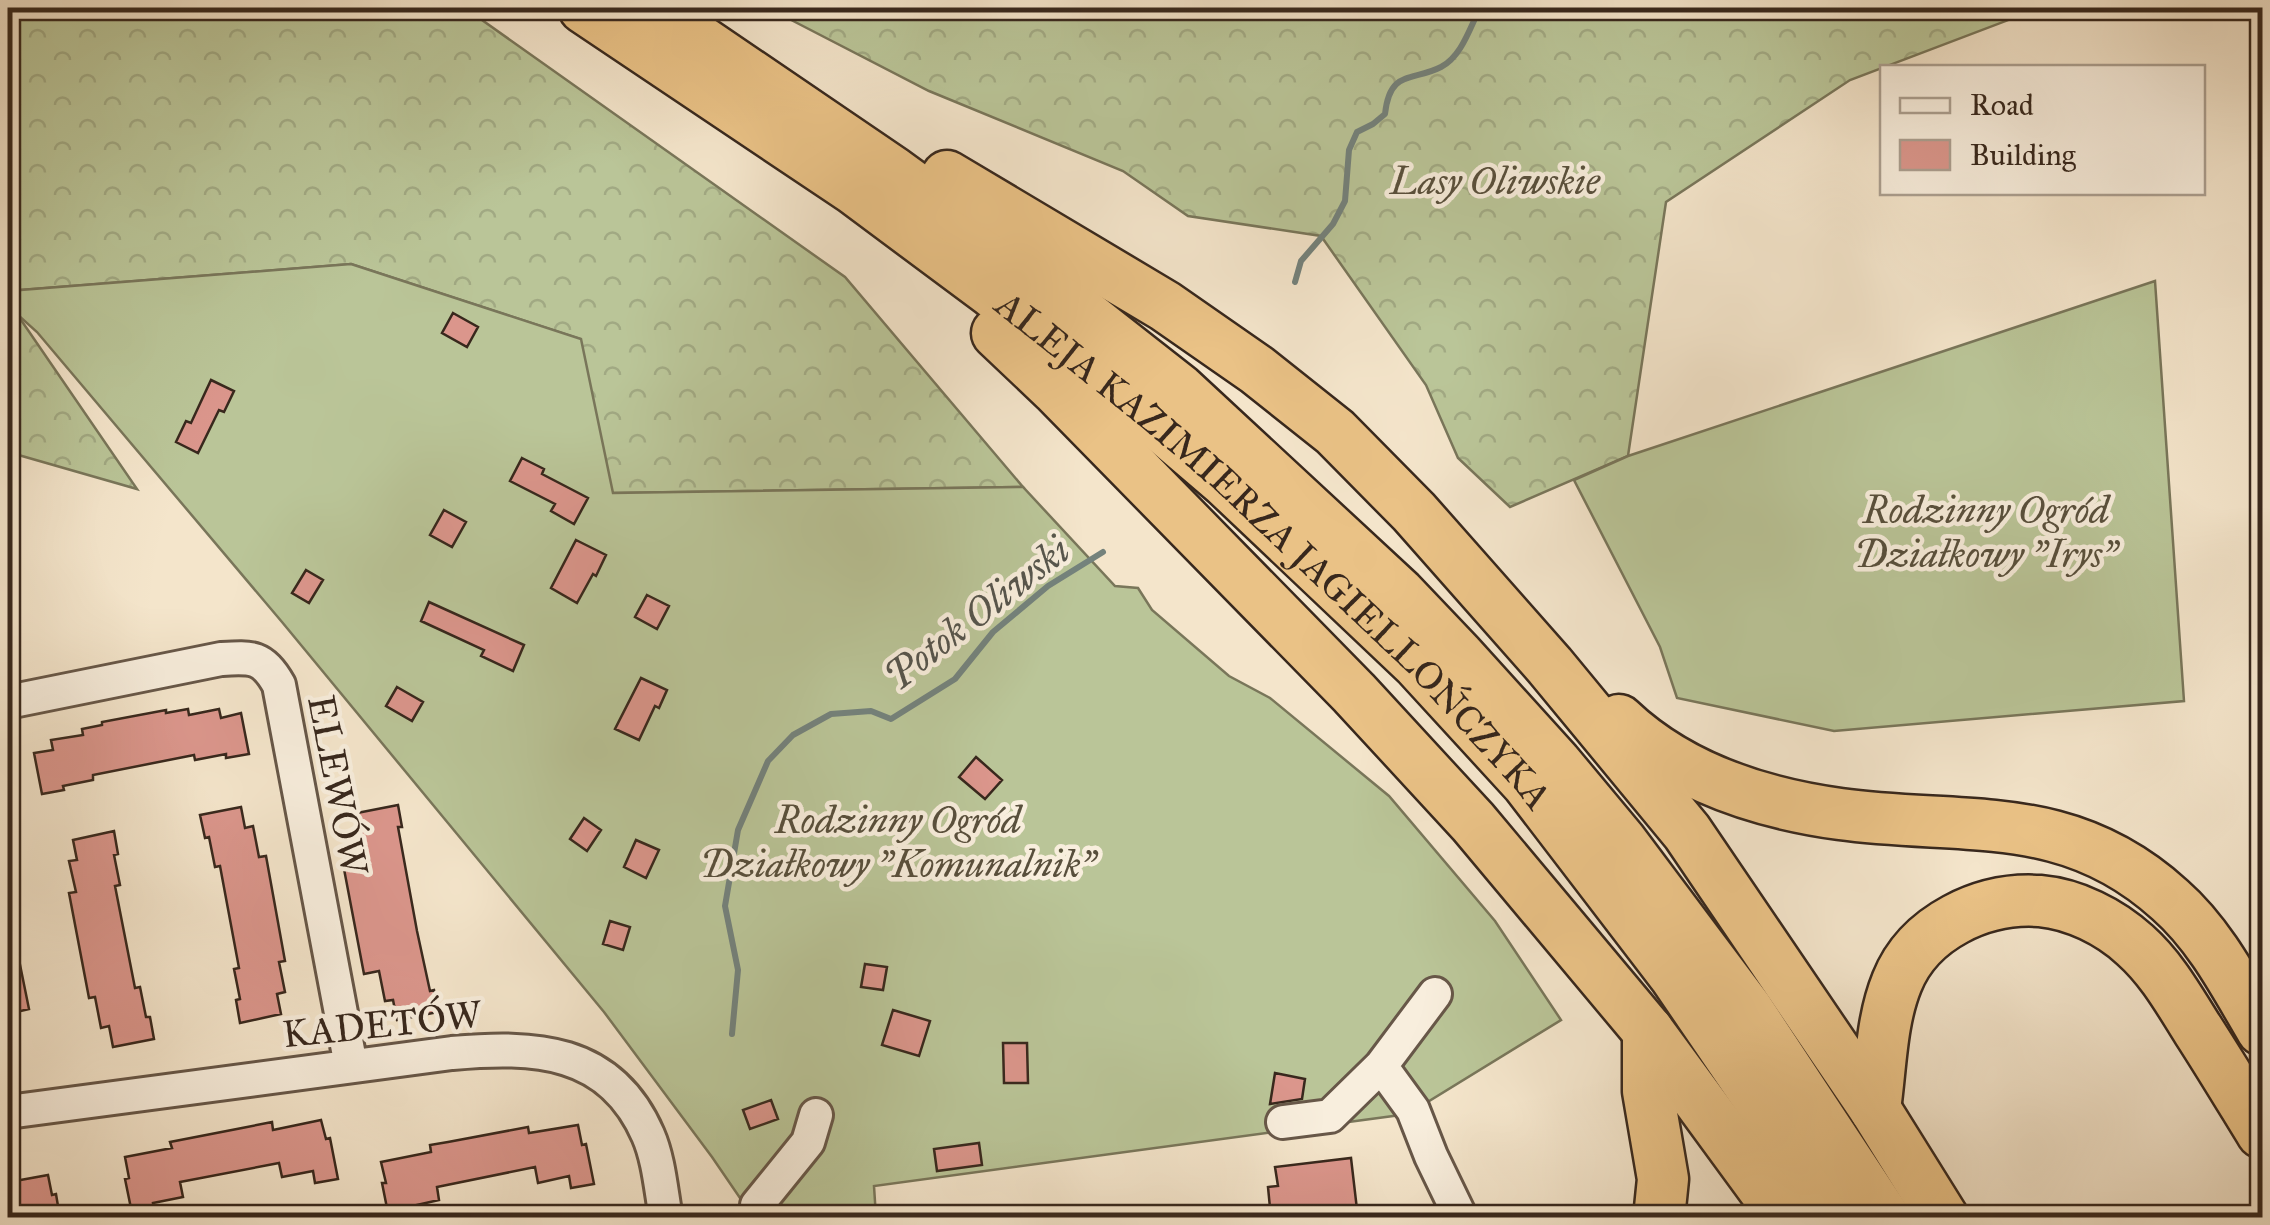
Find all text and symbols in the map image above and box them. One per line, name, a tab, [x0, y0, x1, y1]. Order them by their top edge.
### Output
legend	[1880, 65, 2205, 195]
text: Road	[1970, 87, 2034, 123]
text: Building	[1970, 137, 2077, 173]
park label: Lasy Oliwskie	[1388, 158, 1601, 204]
street label: ALEJA KAZIMIERZA JAGIELLOŃCZYKA	[985, 279, 1562, 819]
park label: Rodzinny Ogród Działkowy "Irys"	[1854, 487, 2120, 577]
water label: Potok Oliwski	[875, 525, 1080, 701]
street label: ELEWÓW	[298, 691, 379, 880]
park label: Rodzinny Ogród Działkowy "Komunalnik"	[700, 797, 1099, 887]
street label: KADETÓW	[280, 990, 485, 1057]

